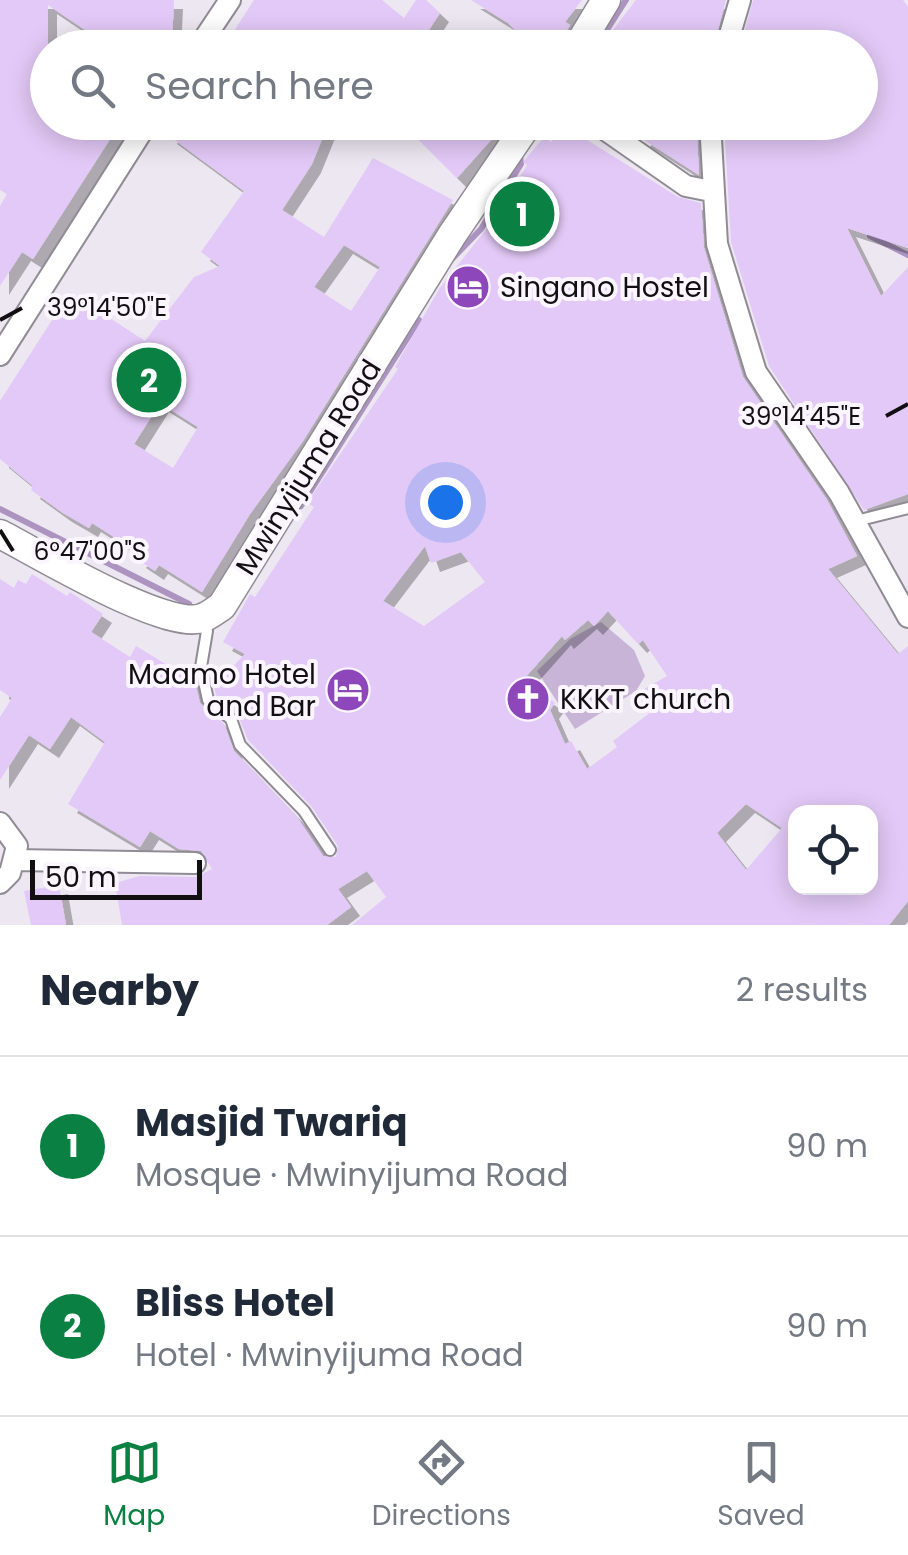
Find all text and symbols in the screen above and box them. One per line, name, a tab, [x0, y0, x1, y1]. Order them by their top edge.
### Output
search box	[30, 30, 878, 140]
icon: search	[65, 58, 120, 113]
text: Search here	[145, 59, 374, 112]
pin: 1	[490, 176, 554, 252]
hotel icon: Singano Hostel	[445, 264, 491, 310]
place label: Singano Hostel	[500, 268, 709, 307]
text: 39°14'50"E	[47, 290, 167, 325]
pin: 2	[116, 342, 182, 418]
street label: Mwinyijuma Road	[226, 352, 391, 583]
text: 39°14'45"E	[741, 399, 861, 434]
your location	[420, 477, 471, 528]
text: 6°47'00"S	[34, 534, 146, 569]
place label: Maamo Hotel and Bar	[128, 655, 316, 726]
hotel icon: Maamo Hotel and Bar	[325, 667, 371, 713]
church icon: KKKT church	[505, 676, 551, 722]
place label: KKKT church	[560, 680, 731, 719]
map controls	[788, 805, 878, 895]
button: locate	[788, 805, 878, 895]
scale bar	[30, 855, 202, 900]
text: 50 m	[45, 858, 116, 897]
text: Nearby	[40, 961, 199, 1020]
text: 2 results	[736, 967, 868, 1012]
text: Masjid Twariq	[135, 1096, 408, 1149]
text: 1	[66, 1123, 79, 1168]
text: 90 m	[786, 1123, 868, 1168]
text: Mosque · Mwinyijuma Road	[135, 1152, 568, 1197]
text: Bliss Hotel	[135, 1276, 335, 1329]
text: 2	[63, 1303, 82, 1348]
text: 90 m	[786, 1303, 868, 1348]
text: Hotel · Mwinyijuma Road	[135, 1332, 524, 1377]
tab: Map	[103, 1435, 165, 1537]
tab: Directions	[372, 1435, 511, 1537]
tab: Saved	[717, 1435, 805, 1537]

